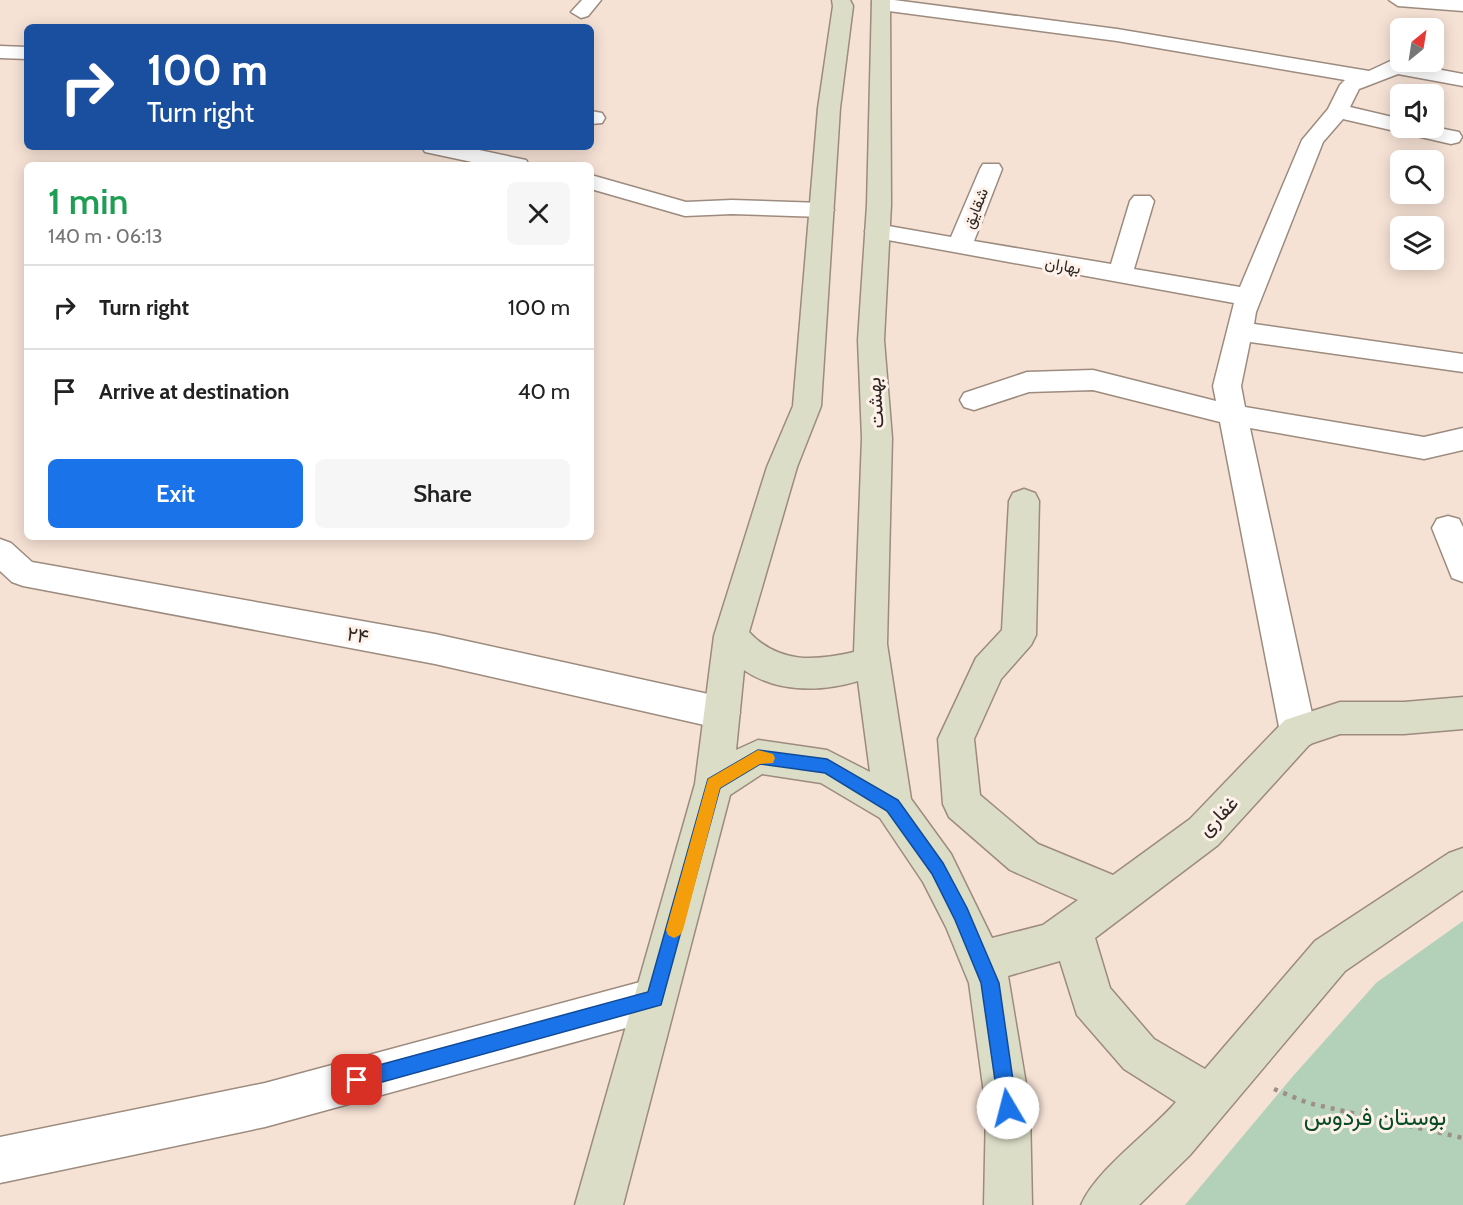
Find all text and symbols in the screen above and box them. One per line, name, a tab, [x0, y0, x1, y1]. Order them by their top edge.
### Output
north arrow	[1390, 18, 1444, 72]
map controls	[1390, 18, 1444, 270]
text: 100 m	[147, 44, 268, 96]
icon: right	[48, 48, 126, 126]
button: sound	[1390, 84, 1444, 138]
text: Turn right	[147, 96, 254, 129]
button: search	[1390, 150, 1444, 204]
text: 1 min	[48, 179, 128, 223]
button: close	[507, 182, 570, 245]
street label: شقایق	[959, 185, 993, 232]
button: layers	[1390, 216, 1444, 270]
text: 140 m · 06:13	[48, 224, 163, 248]
street label: بهاران	[1043, 253, 1082, 279]
icon: right	[48, 291, 81, 324]
text: Turn right	[99, 294, 189, 321]
text: 100 m	[508, 294, 570, 321]
icon: arrive	[48, 375, 81, 408]
street label: بهشت	[861, 376, 890, 429]
text: Arrive at destination	[99, 378, 289, 405]
text: 40 m	[518, 378, 570, 405]
button: Exit	[48, 459, 303, 528]
button: Share	[315, 459, 570, 528]
street label: ۲۴	[345, 621, 371, 649]
street label: غفاری	[1193, 791, 1244, 842]
pin	[331, 1054, 382, 1105]
icon: arrive	[340, 1063, 373, 1096]
position arrow	[976, 1076, 1040, 1140]
park label: بوستان فردوس	[1304, 1102, 1446, 1132]

